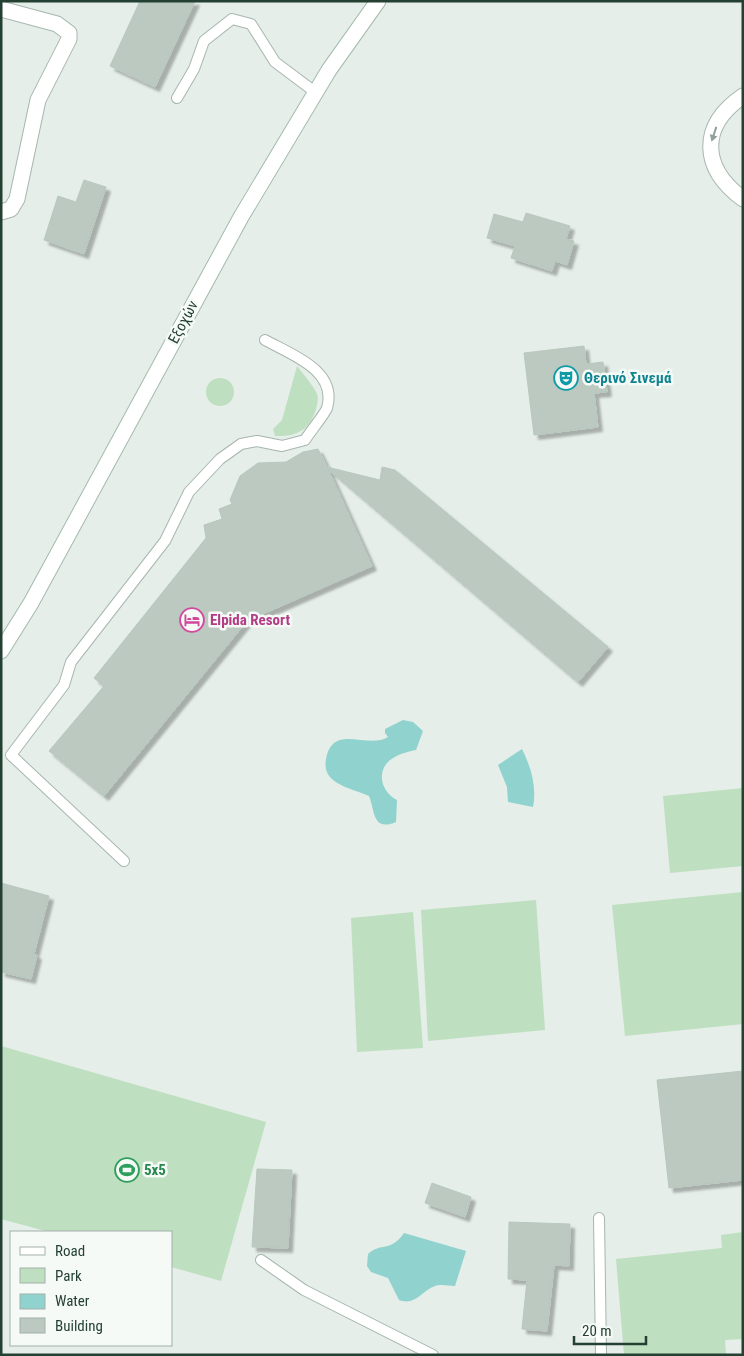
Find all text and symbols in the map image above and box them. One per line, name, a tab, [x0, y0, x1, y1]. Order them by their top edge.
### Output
one-way arrow	[709, 126, 717, 141]
street label: Εξοχών	[164, 297, 202, 347]
theatre icon: Θερινό Σινεμά	[553, 365, 579, 391]
place label: Θερινό Σινεμά	[584, 369, 672, 387]
hotel icon: Elpida Resort	[179, 607, 205, 633]
place label: Elpida Resort	[210, 611, 290, 629]
sports icon: 5x5	[114, 1157, 140, 1183]
place label: 5x5	[144, 1161, 166, 1179]
legend	[10, 1231, 172, 1346]
text: Road	[55, 1242, 85, 1260]
text: Park	[55, 1267, 82, 1285]
text: Water	[55, 1292, 90, 1310]
scale bar	[574, 1314, 646, 1346]
text: Building	[55, 1317, 103, 1335]
text: 20 m	[582, 1322, 612, 1340]

